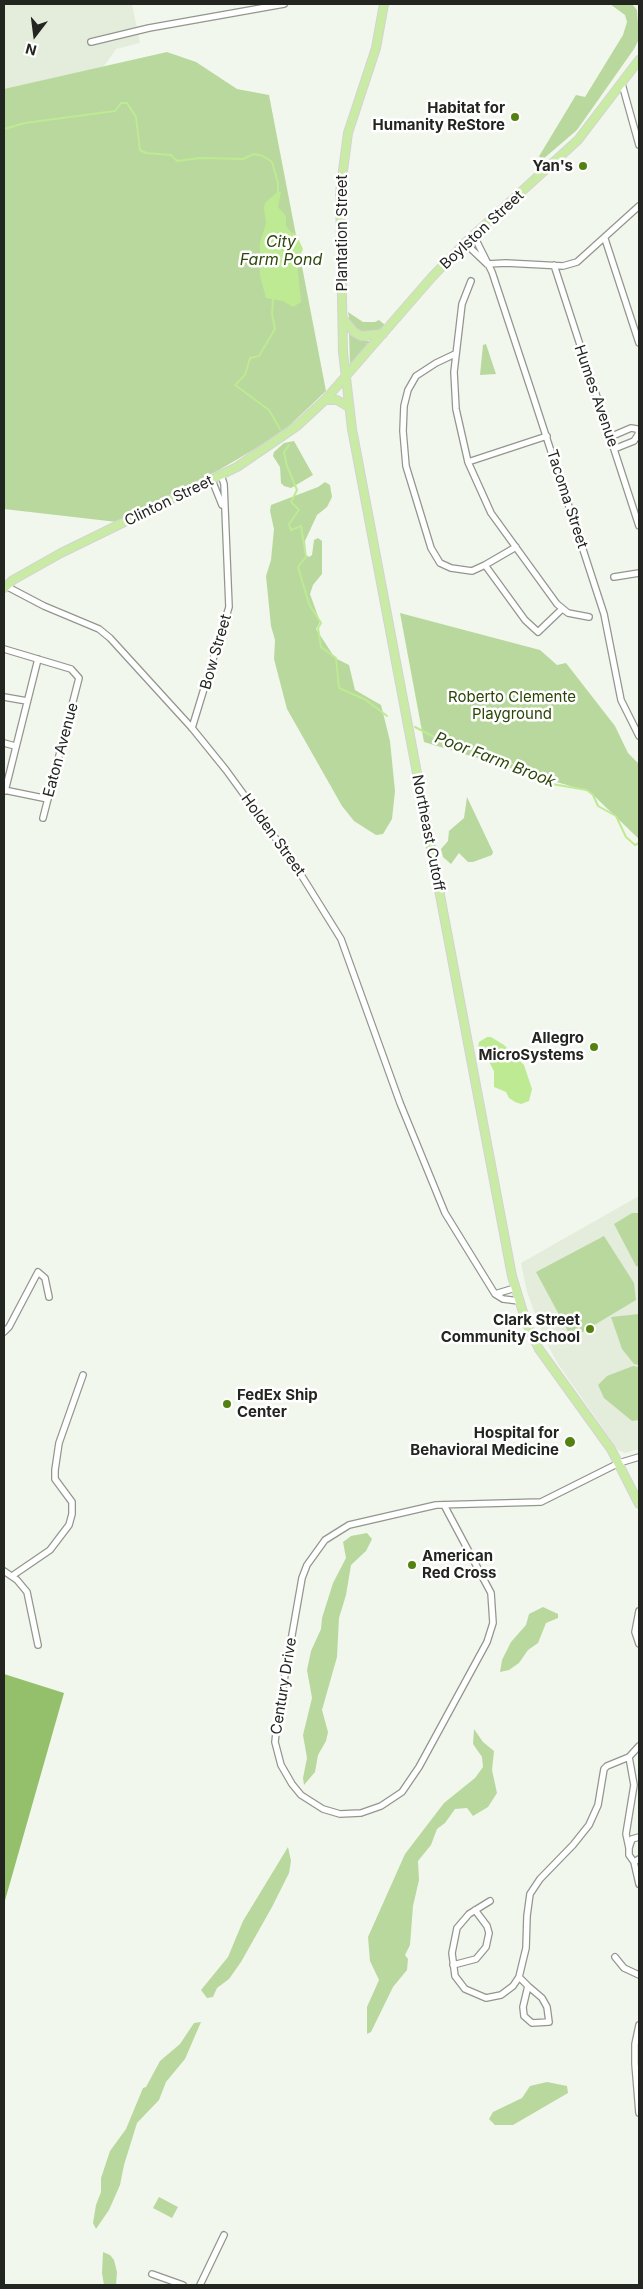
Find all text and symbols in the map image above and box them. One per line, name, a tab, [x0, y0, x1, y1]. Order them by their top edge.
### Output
north arrow	[10, 10, 60, 60]
text: N	[24, 40, 38, 60]
place label: Habitat for Humanity ReStore	[373, 99, 505, 134]
marker: Habitat for Humanity ReStore	[509, 111, 521, 123]
place label: Yan's	[532, 157, 573, 175]
marker: Yan's	[577, 160, 589, 172]
street label: Plantation Street	[333, 175, 351, 291]
street label: Boylston Street	[436, 187, 528, 273]
water label: City Farm Pond	[240, 232, 322, 270]
street label: Humes Avenue	[570, 343, 622, 449]
street label: Tacoma Street	[543, 447, 591, 551]
street label: Clinton Street	[122, 472, 216, 530]
street label: Bow Street	[197, 612, 235, 692]
park label: Roberto Clemente Playground	[448, 688, 576, 723]
street label: Eaton Avenue	[40, 701, 82, 799]
water label: Poor Farm Brook	[432, 728, 558, 792]
street label: Northeast Cutoff	[408, 773, 448, 893]
street label: Holden Street	[237, 790, 309, 880]
place label: Allegro MicroSystems	[479, 1029, 584, 1064]
marker: Allegro MicroSystems	[588, 1041, 600, 1053]
place label: Clark Street Community School	[441, 1311, 580, 1346]
marker: Clark Street Community School	[584, 1323, 596, 1335]
place label: FedEx Ship Center	[237, 1386, 318, 1421]
marker: FedEx Ship Center	[221, 1398, 233, 1410]
place label: Hospital for Behavioral Medicine	[410, 1424, 559, 1459]
marker: Hospital for Behavioral Medicine	[563, 1435, 577, 1449]
place label: American Red Cross	[422, 1547, 496, 1582]
marker: American Red Cross	[406, 1559, 418, 1571]
street label: Century Drive	[267, 1636, 301, 1736]

